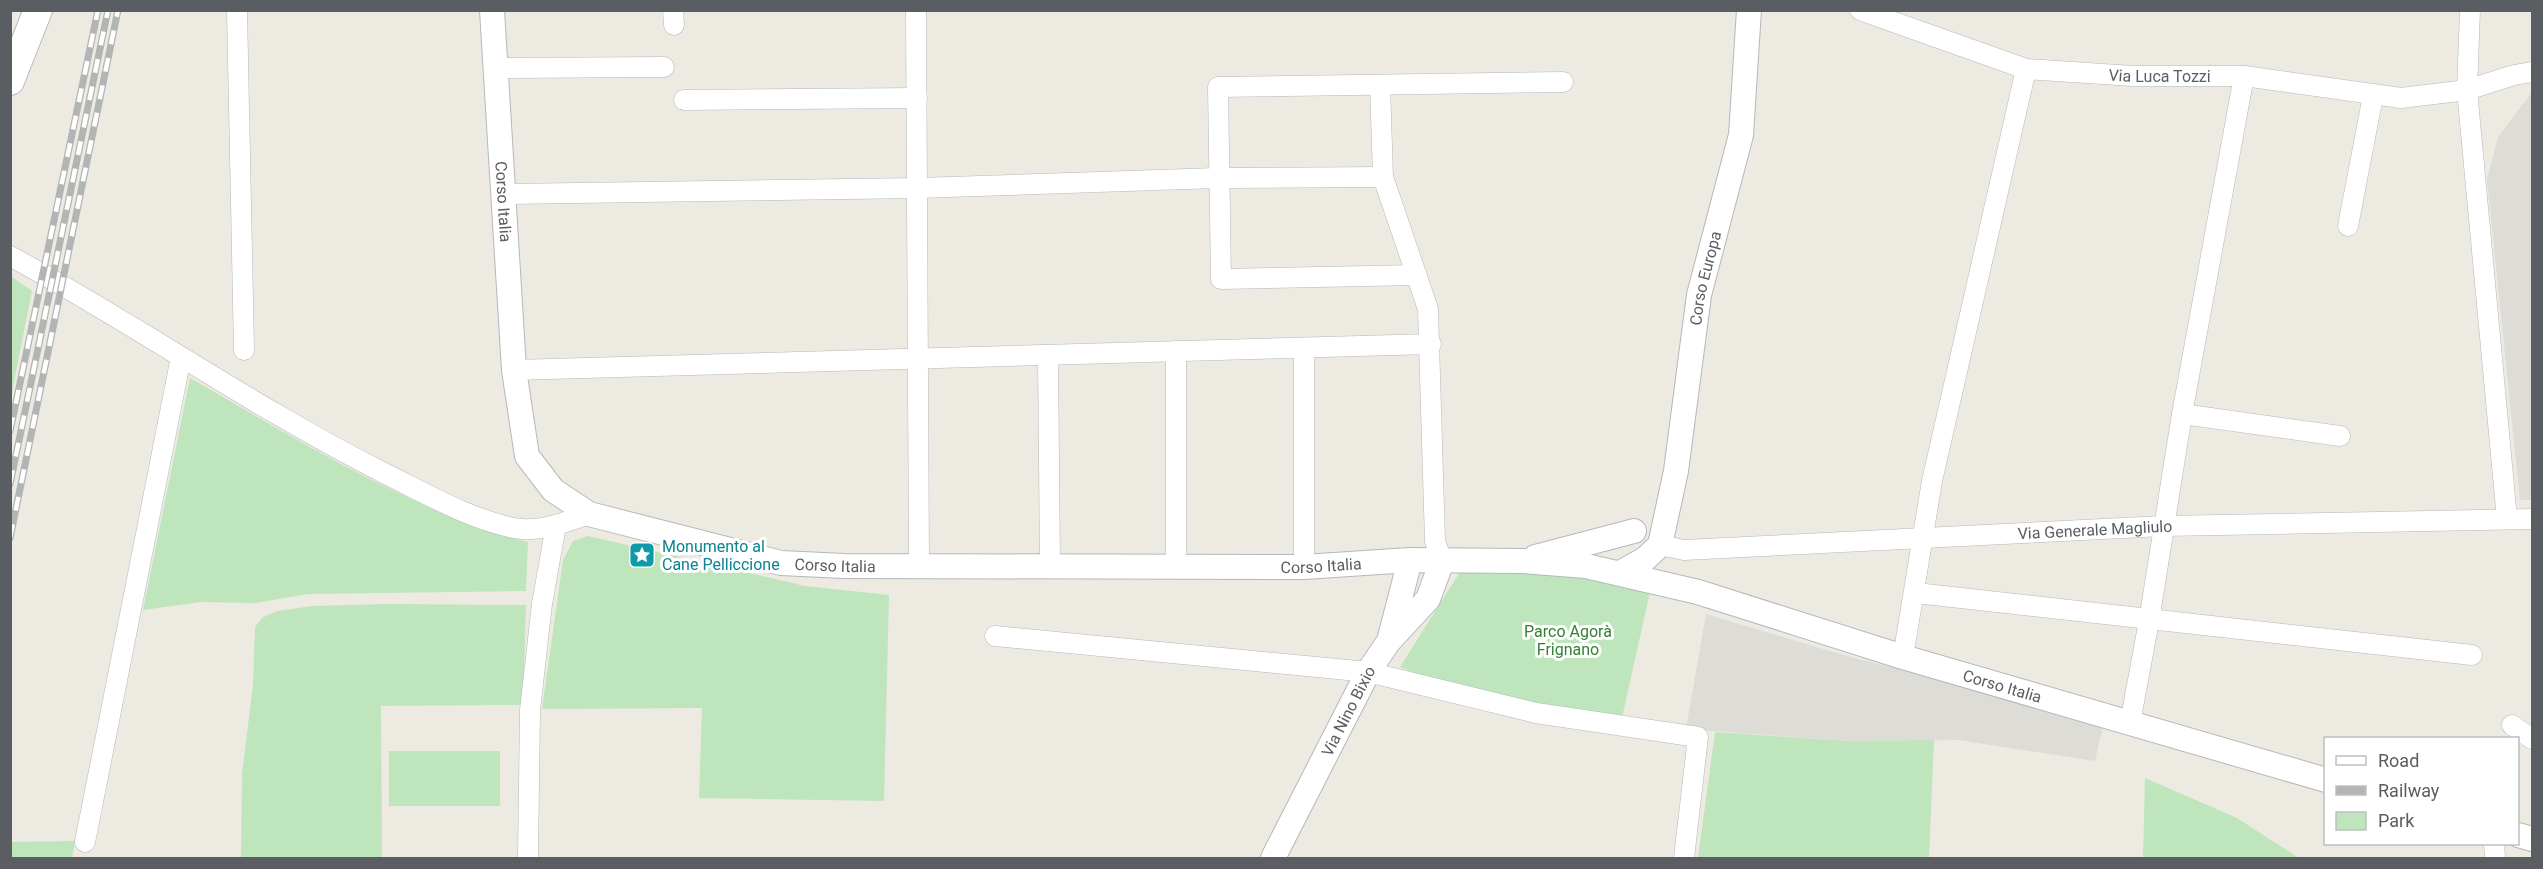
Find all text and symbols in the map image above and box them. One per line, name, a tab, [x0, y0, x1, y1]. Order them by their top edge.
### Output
street label: Via Luca Tozzi	[2108, 65, 2211, 86]
street label: Corso Italia	[492, 161, 516, 243]
street label: Corso Europa	[1686, 229, 1725, 326]
street label: Via Generale Magliulo	[2017, 516, 2173, 543]
place label: Monumento al Cane Pelliccione	[662, 537, 780, 574]
place icon: Monumento al Cane Pelliccione	[627, 540, 657, 570]
street label: Corso Italia	[794, 554, 876, 576]
street label: Corso Italia	[1280, 554, 1362, 577]
park label: Parco Agorà Frignano	[1524, 622, 1612, 659]
street label: Via Nino Bixio	[1317, 662, 1379, 759]
street label: Corso Italia	[1961, 665, 2044, 706]
legend	[2324, 737, 2519, 845]
text: Road	[2378, 750, 2419, 771]
text: Railway	[2378, 780, 2440, 801]
text: Park	[2378, 810, 2415, 831]

